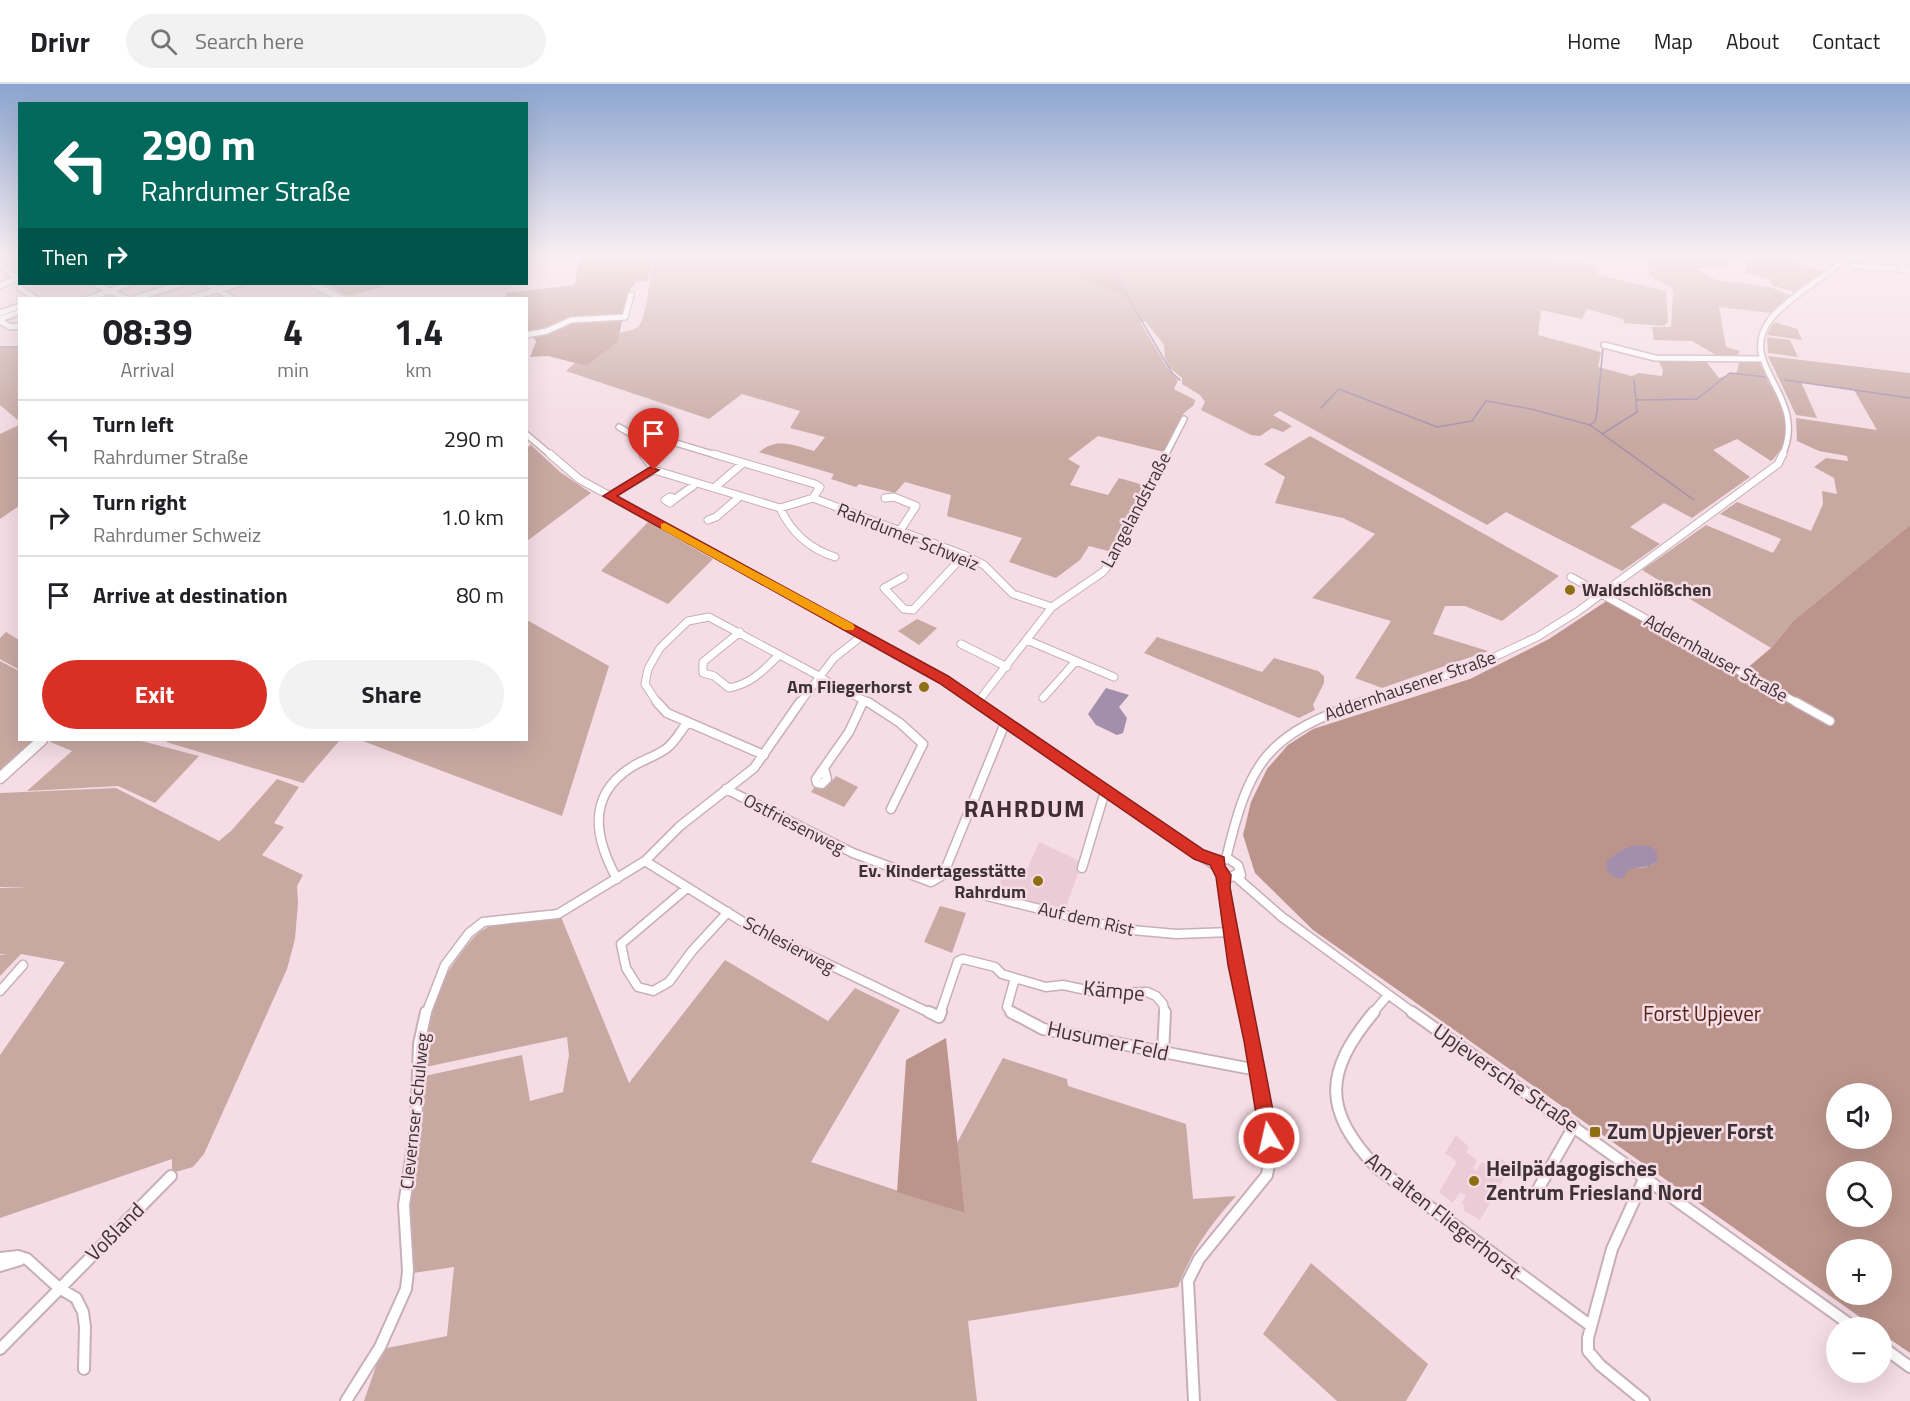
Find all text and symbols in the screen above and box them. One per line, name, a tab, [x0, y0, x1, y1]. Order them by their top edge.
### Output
search box	[126, 14, 546, 68]
text: Drivr	[30, 20, 90, 63]
text: Search here	[195, 24, 304, 58]
icon: search	[147, 25, 180, 58]
text: Home	[1567, 25, 1621, 57]
text: Map	[1654, 25, 1693, 57]
text: About	[1726, 25, 1779, 57]
text: Contact	[1812, 25, 1880, 57]
text: 290 m	[141, 112, 256, 176]
icon: left	[42, 126, 120, 204]
text: Rahrdumer Straße	[141, 170, 351, 211]
text: Then	[42, 240, 88, 274]
icon: right	[100, 240, 133, 273]
text: 08:39	[103, 304, 193, 359]
text: 4	[283, 304, 303, 359]
text: 1.4	[394, 304, 443, 359]
text: Arrival	[120, 354, 175, 385]
text: min	[277, 354, 309, 385]
text: km	[405, 354, 432, 385]
text: Turn left	[93, 407, 174, 441]
pin	[628, 408, 679, 470]
icon: arrive	[637, 417, 670, 450]
text: 290 m	[444, 422, 504, 456]
icon: left	[42, 423, 75, 456]
text: Rahrdumer Straße	[93, 441, 248, 472]
street label: Langelandstraße	[1094, 447, 1177, 572]
text: Turn right	[93, 485, 187, 519]
street label: Rahrdumer Schweiz	[833, 496, 983, 577]
text: 1.0 km	[441, 500, 504, 534]
icon: right	[42, 501, 75, 534]
text: Rahrdumer Schweiz	[93, 519, 261, 550]
place label: Waldschlößchen	[1582, 576, 1711, 603]
text: Arrive at destination	[93, 578, 288, 612]
text: 80 m	[456, 578, 504, 612]
icon: arrive	[42, 579, 75, 612]
marker: Waldschlößchen	[1563, 583, 1577, 597]
street label: Addernhauser Straße	[1639, 607, 1793, 708]
street label: Addernhausener Straße	[1320, 643, 1499, 728]
button: Exit	[42, 660, 267, 729]
button: Share	[279, 660, 504, 729]
place label: Am Fliegerhorst	[787, 673, 912, 700]
marker: Am Fliegerhorst	[917, 680, 931, 694]
street label: Ostfriesenweg	[739, 786, 850, 861]
district label: RAHRDUM	[964, 790, 1086, 826]
place label: Ev. Kindertagesstätte Rahrdum	[858, 857, 1026, 905]
marker: Ev. Kindertagesstätte Rahrdum	[1031, 874, 1045, 888]
street label: Auf dem Rist	[1036, 894, 1137, 943]
street label: Schlesierweg	[739, 909, 840, 980]
street label: Kämpe	[1082, 971, 1146, 1009]
park label: Forst Upjever	[1643, 997, 1761, 1029]
street label: Husumer Feld	[1044, 1012, 1172, 1069]
street label: Upjeversche Straße	[1427, 1015, 1586, 1140]
street label: Clevernser Schulweg	[393, 1031, 436, 1190]
map controls	[1826, 1083, 1892, 1383]
button: sound	[1826, 1083, 1892, 1149]
position arrow	[1237, 1106, 1301, 1170]
place label: Zum Upjever Forst	[1607, 1115, 1774, 1147]
marker: Zum Upjever Forst	[1588, 1125, 1602, 1139]
street label: Am alten Fliegerhorst	[1359, 1144, 1529, 1287]
place label: Heilpädagogisches Zentrum Friesland Nord	[1486, 1152, 1702, 1208]
button: search	[1826, 1161, 1892, 1227]
marker: Heilpädagogisches Zentrum Friesland Nord	[1467, 1174, 1481, 1188]
street label: Voßland	[77, 1194, 151, 1268]
button: +	[1826, 1239, 1892, 1305]
button: −	[1826, 1317, 1892, 1383]

